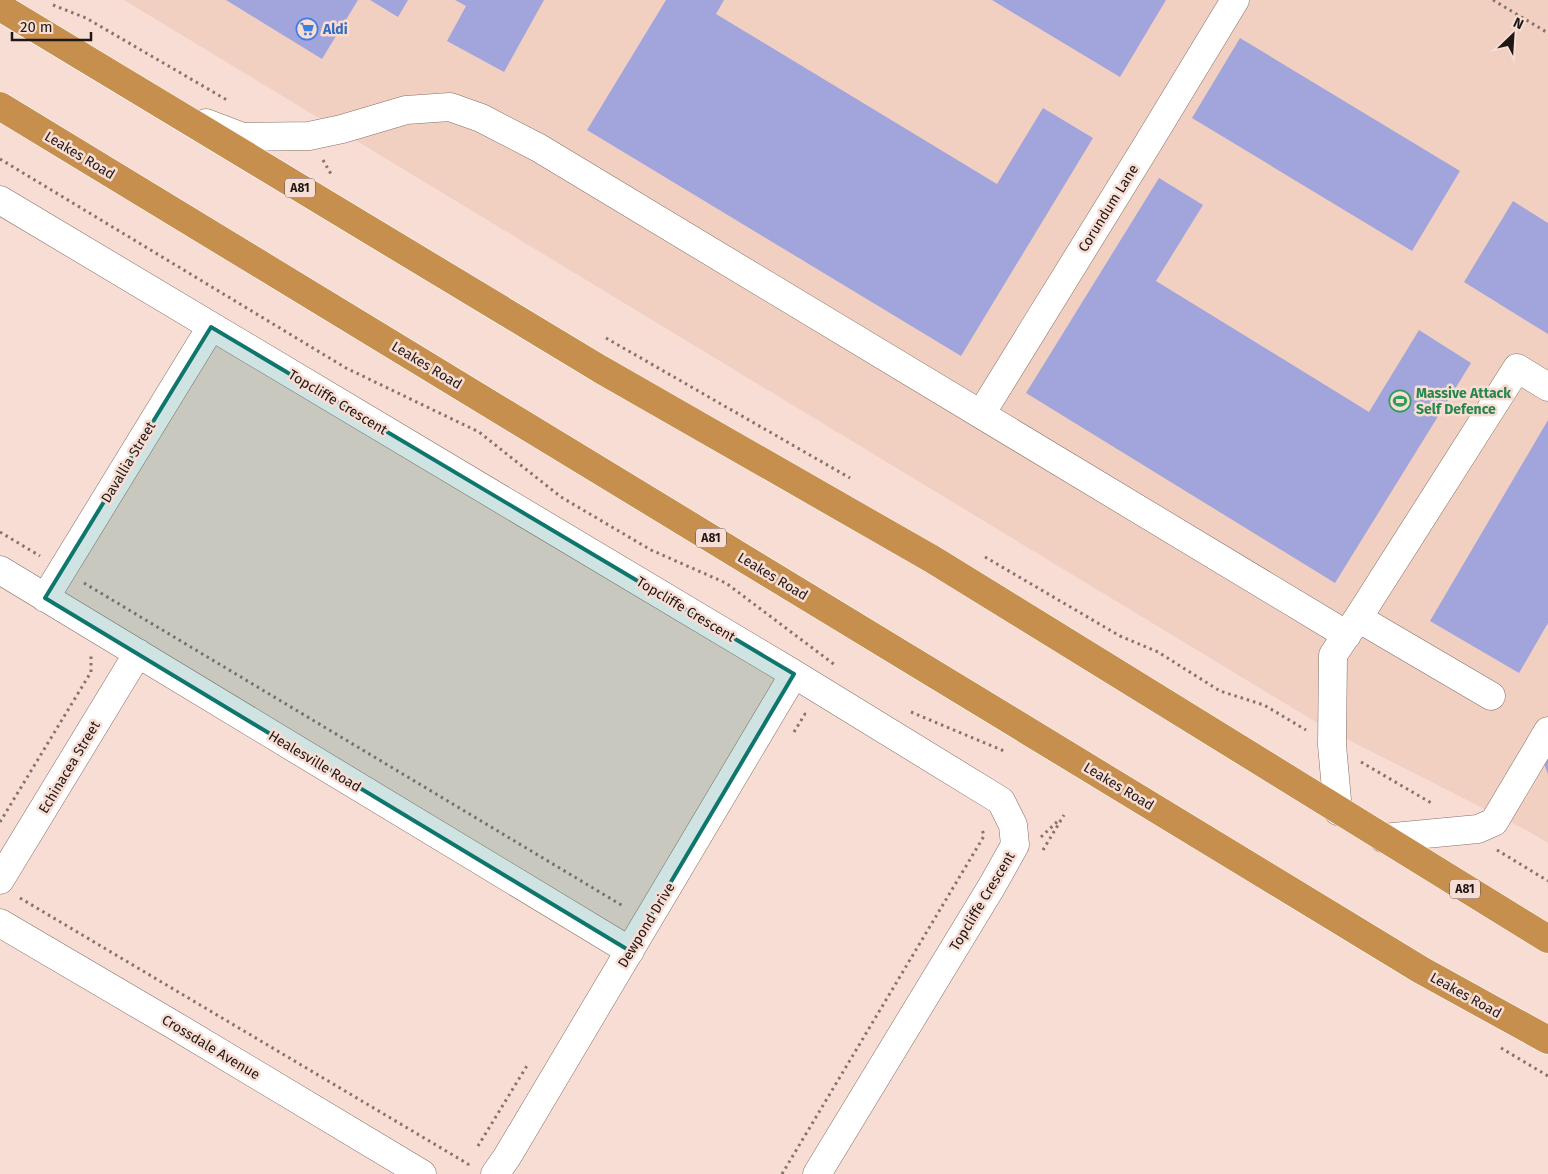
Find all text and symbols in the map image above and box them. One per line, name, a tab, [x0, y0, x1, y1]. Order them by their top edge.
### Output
scale bar	[12, 10, 91, 42]
north arrow	[1488, 10, 1538, 60]
text: N	[1510, 14, 1526, 33]
supermarket icon: Aldi	[295, 17, 319, 41]
text: 20 m	[20, 18, 53, 36]
place label: Aldi	[322, 21, 348, 38]
street label: Leakes Road	[42, 128, 118, 183]
street label: Corundum Lane	[1075, 161, 1142, 255]
road number: A81	[285, 178, 315, 198]
street label: Leakes Road	[389, 338, 465, 393]
street label: Topcliffe Crescent	[285, 366, 391, 439]
place label: Massive Attack Self Defence	[1416, 385, 1511, 418]
sports icon: Massive Attack Self Defence	[1388, 389, 1412, 413]
street label: Davallia Street	[97, 418, 160, 506]
road number: A81	[696, 528, 726, 548]
street label: Leakes Road	[735, 549, 811, 604]
street label: Topcliffe Crescent	[633, 573, 739, 646]
street label: Echinacea Street	[35, 717, 104, 817]
street label: Healesville Road	[265, 727, 364, 796]
street label: Leakes Road	[1081, 759, 1157, 814]
street label: Topcliffe Crescent	[946, 848, 1019, 954]
street label: Dewpond Drive	[614, 880, 679, 971]
road number: A81	[1450, 880, 1480, 899]
street label: Leakes Road	[1427, 969, 1504, 1022]
street label: Crossdale Avenue	[159, 1011, 263, 1083]

